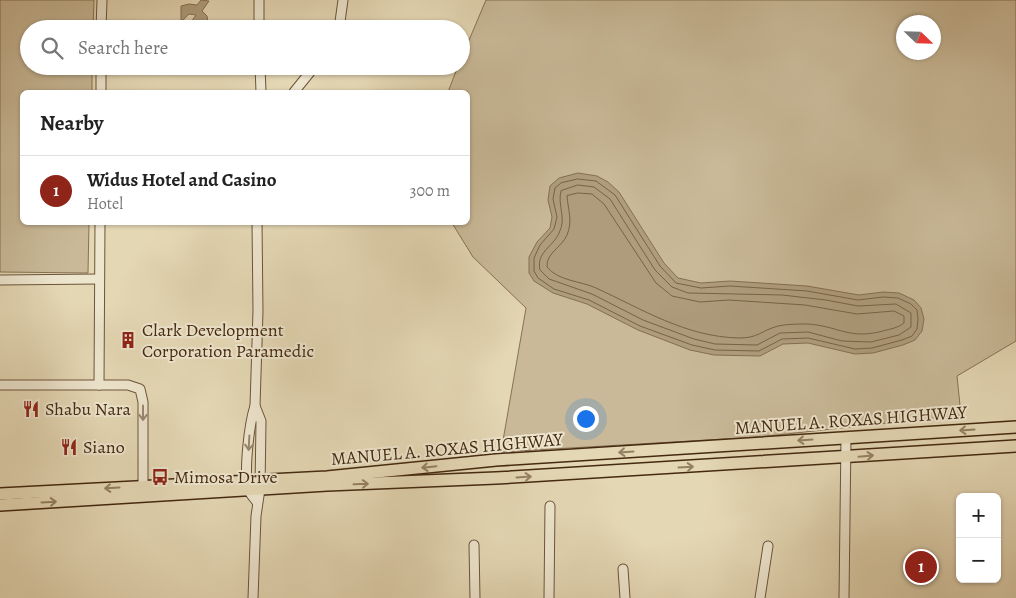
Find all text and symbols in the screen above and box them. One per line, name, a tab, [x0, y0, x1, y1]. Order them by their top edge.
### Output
north arrow	[896, 15, 941, 60]
search box	[20, 20, 470, 75]
icon: search	[38, 34, 66, 62]
text: Search here	[78, 35, 168, 61]
text: Nearby	[40, 109, 103, 137]
text: Widus Hotel and Casino	[87, 167, 276, 193]
text: 1	[53, 180, 59, 202]
text: 300 m	[410, 180, 450, 202]
text: Hotel	[87, 193, 123, 215]
place label: Clark Development Corporation Paramedic	[142, 318, 314, 363]
building icon: Clark Development Corporation Paramedic	[118, 330, 138, 350]
place label: Shabu Nara	[45, 397, 131, 421]
restaurant icon: Shabu Nara	[21, 399, 41, 419]
street label: MANUEL A. ROXAS HIGHWAY	[734, 400, 969, 440]
one-way arrow	[138, 405, 148, 421]
your location	[573, 406, 599, 432]
one-way arrow	[960, 425, 976, 434]
street label: MANUEL A. ROXAS HIGHWAY	[330, 427, 565, 471]
place label: Siano	[83, 435, 125, 459]
one-way arrow	[244, 435, 253, 451]
one-way arrow	[797, 436, 813, 445]
restaurant icon: Siano	[59, 437, 79, 457]
one-way arrow	[618, 447, 634, 456]
one-way arrow	[857, 452, 873, 461]
one-way arrow	[421, 462, 437, 471]
one-way arrow	[678, 463, 694, 472]
place label: Mimosa Drive	[174, 465, 278, 489]
bus stop icon: Mimosa Drive	[150, 467, 170, 487]
one-way arrow	[516, 472, 532, 481]
one-way arrow	[353, 479, 369, 488]
one-way arrow	[104, 484, 120, 493]
map controls	[956, 493, 1001, 583]
button: +	[956, 493, 1001, 538]
one-way arrow	[40, 498, 56, 507]
button: −	[956, 538, 1001, 583]
pin: 1	[905, 548, 937, 586]

